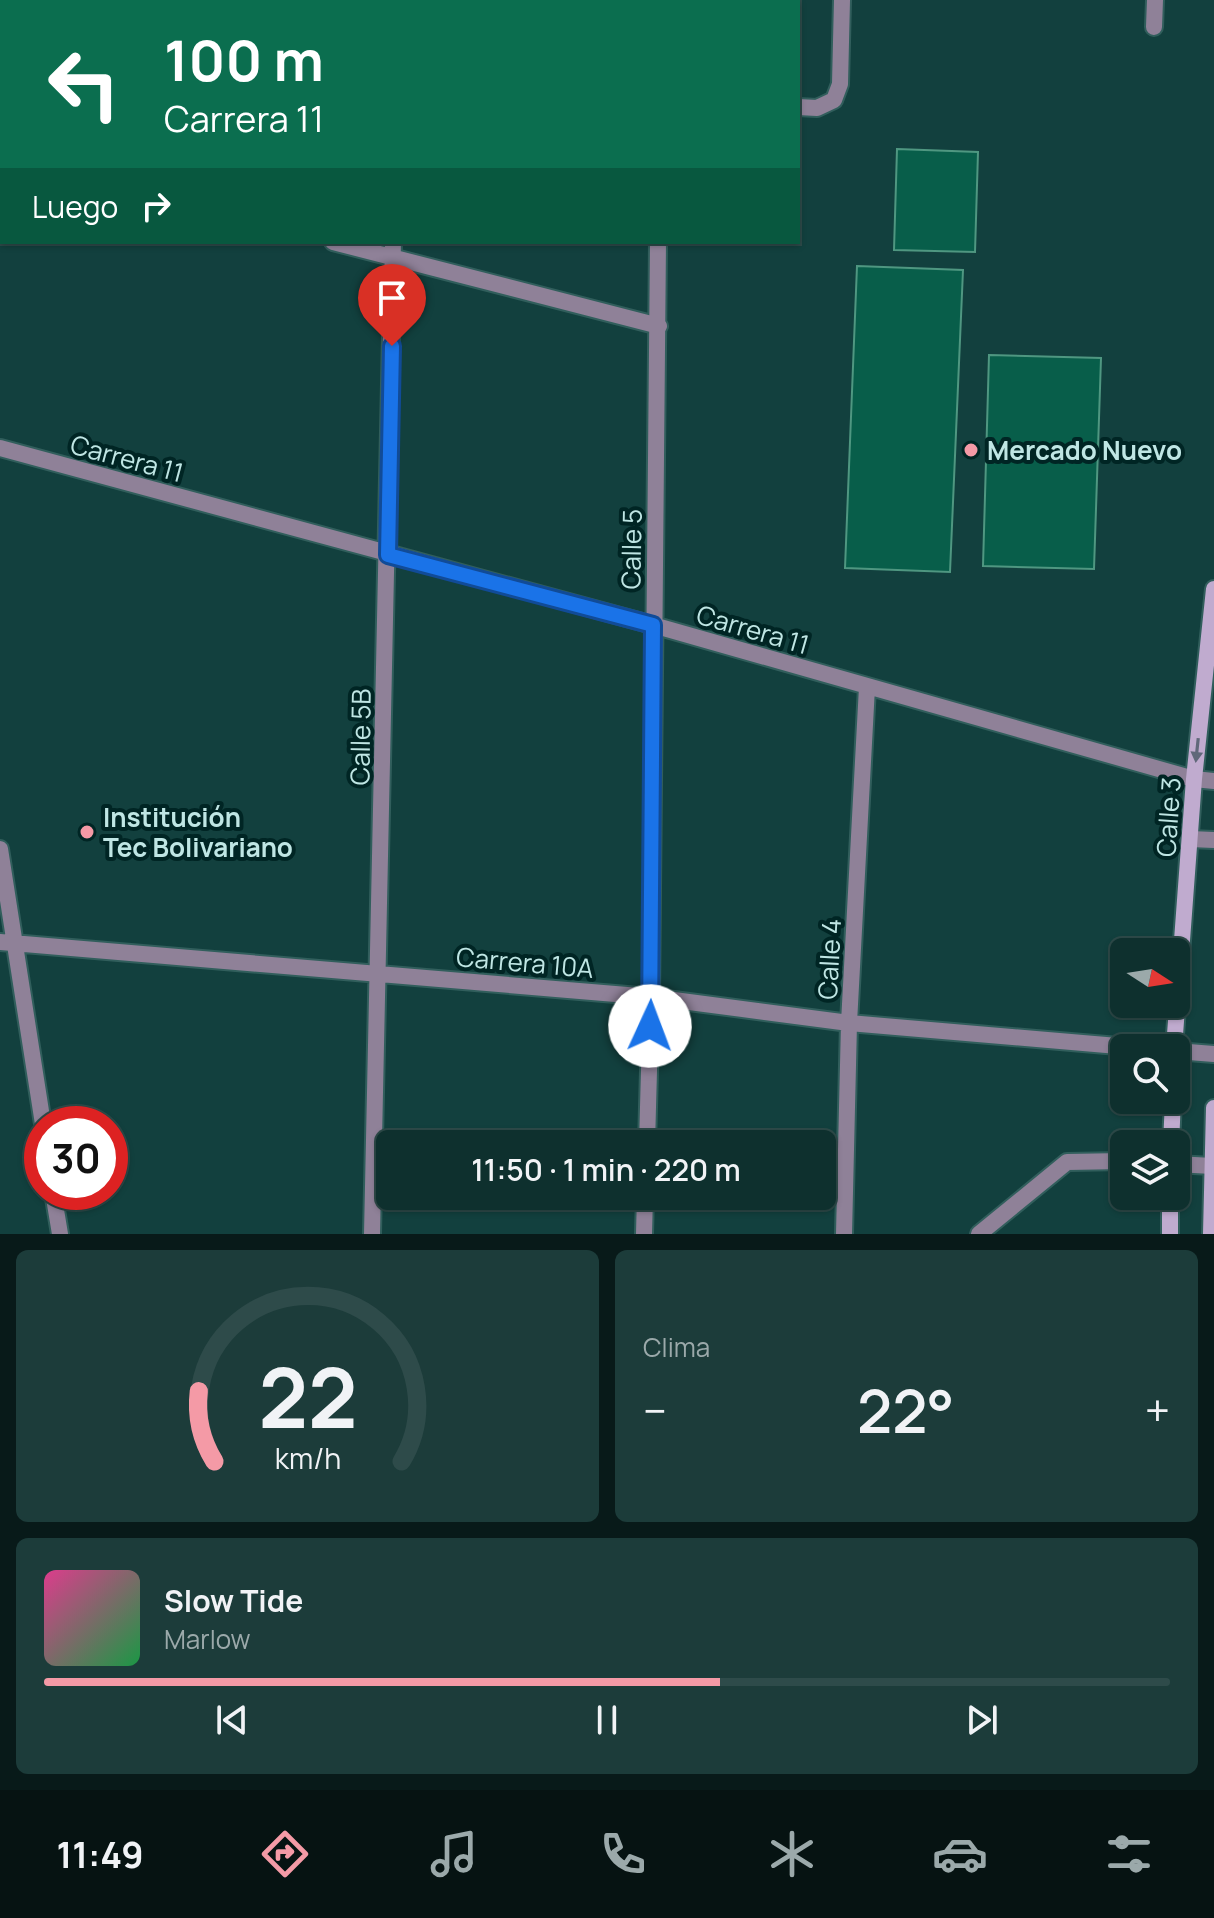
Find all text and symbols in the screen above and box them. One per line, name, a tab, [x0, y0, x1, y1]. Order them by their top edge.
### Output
text: 100 m	[164, 21, 324, 98]
icon: left	[32, 32, 136, 136]
text: Carrera 11	[164, 94, 324, 143]
icon: right	[134, 184, 178, 228]
text: Luego	[32, 186, 118, 227]
pin	[358, 264, 426, 346]
icon: arrive	[370, 276, 414, 320]
street label: Carrera 11	[67, 426, 187, 490]
place label: Mercado Nuevo	[987, 432, 1182, 468]
marker: Mercado Nuevo	[962, 441, 980, 459]
street label: Calle 5	[612, 508, 650, 590]
street label: Carrera 11	[693, 596, 813, 662]
street label: Calle 5B	[341, 688, 379, 786]
one-way arrow	[1191, 738, 1204, 763]
street label: Calle 3	[1147, 776, 1189, 858]
place label: Institución Tec Bolivariano	[103, 799, 293, 865]
marker: Institución Tec Bolivariano	[78, 823, 96, 841]
street label: Calle 4	[809, 918, 849, 1000]
street label: Carrera 10A	[455, 938, 595, 986]
north arrow	[1110, 938, 1190, 1018]
map controls	[1110, 938, 1190, 1210]
position arrow	[608, 984, 692, 1068]
button: search	[1110, 1034, 1190, 1114]
speed limit sign: 30	[24, 1106, 128, 1210]
button: layers	[1110, 1130, 1190, 1210]
text: 11:50 · 1 min · 220 m	[471, 1149, 741, 1190]
text: Clima	[643, 1329, 710, 1365]
text: 22	[258, 1339, 357, 1453]
text: 22°	[857, 1369, 954, 1451]
text: −	[643, 1380, 667, 1440]
text: +	[1145, 1380, 1170, 1440]
text: km/h	[274, 1439, 341, 1478]
text: Slow Tide	[164, 1580, 303, 1621]
text: Marlow	[164, 1621, 251, 1657]
icon: previous	[210, 1698, 254, 1742]
icon: pause	[585, 1698, 629, 1742]
icon: next	[960, 1698, 1004, 1742]
icon: directions	[257, 1826, 313, 1882]
icon: music	[426, 1826, 482, 1882]
icon: phone	[595, 1826, 651, 1882]
icon: climate	[764, 1826, 820, 1882]
icon: car	[932, 1826, 988, 1882]
icon: filters	[1101, 1826, 1157, 1882]
text: 11:49	[56, 1830, 144, 1879]

